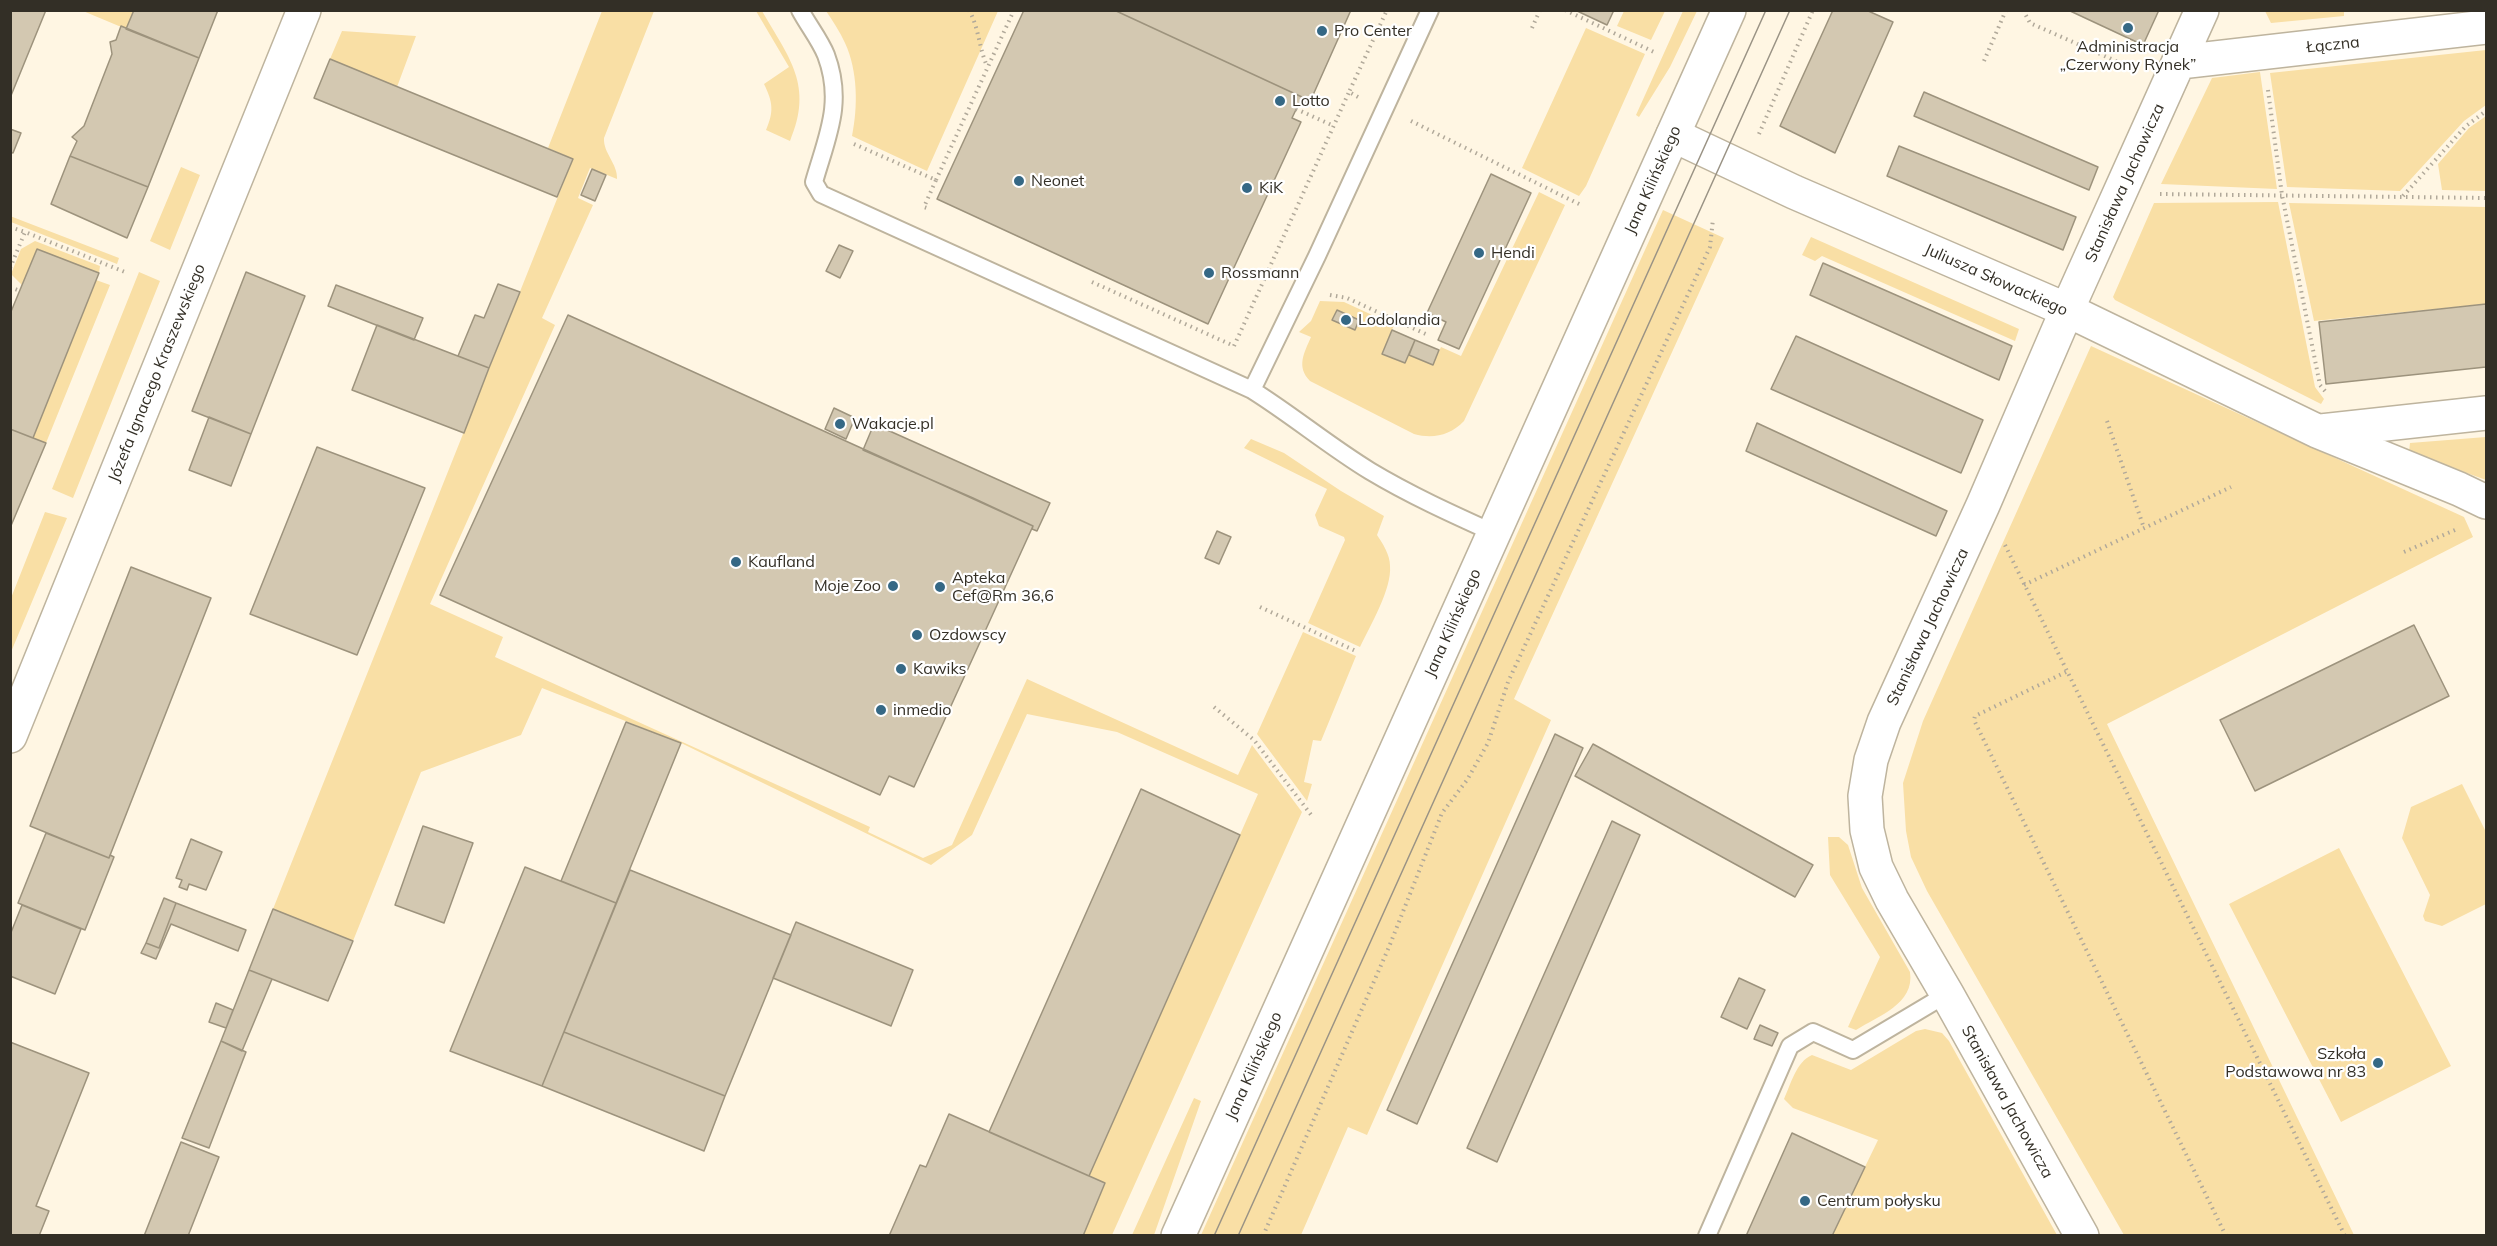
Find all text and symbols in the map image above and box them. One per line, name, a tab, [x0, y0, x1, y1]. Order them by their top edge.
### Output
place label: Pro Center	[1334, 21, 1412, 41]
marker: Administracja „Czerwony Rynek”	[2121, 21, 2135, 35]
marker: Pro Center	[1315, 24, 1329, 38]
street label: Łączna	[2305, 33, 2361, 57]
place label: Administracja „Czerwony Rynek”	[2060, 37, 2196, 75]
place label: Lotto	[1292, 91, 1330, 111]
marker: Lotto	[1273, 94, 1287, 108]
street label: Stanisława Jachowicza	[2081, 101, 2169, 265]
street label: Jana Kilińskiego	[1621, 123, 1685, 237]
place label: Neonet	[1031, 171, 1084, 191]
marker: Neonet	[1012, 174, 1026, 188]
place label: KiK	[1259, 178, 1283, 198]
marker: KiK	[1240, 181, 1254, 195]
street label: Juliusza Słowackiego	[1921, 240, 2071, 320]
place label: Hendi	[1491, 243, 1535, 263]
marker: Hendi	[1472, 246, 1486, 260]
street label: Józefa Ignacego Kraszewskiego	[104, 261, 210, 485]
place label: Rossmann	[1221, 263, 1299, 283]
marker: Rossmann	[1202, 266, 1216, 280]
place label: Lodolandia	[1358, 310, 1440, 330]
marker: Lodolandia	[1339, 313, 1353, 327]
place label: Wakacje.pl	[852, 414, 934, 434]
marker: Wakacje.pl	[833, 417, 847, 431]
street label: Stanisława Jachowicza	[1883, 545, 1973, 709]
place label: Kaufland	[748, 552, 815, 572]
marker: Kaufland	[729, 555, 743, 569]
street label: Jana Kilińskiego	[1421, 566, 1485, 680]
place label: Apteka Cef@Rm 36,6	[952, 568, 1054, 606]
place label: Moje Zoo	[814, 576, 881, 596]
marker: Moje Zoo	[886, 579, 900, 593]
marker: Apteka Cef@Rm 36,6	[933, 580, 947, 594]
place label: Ozdowscy	[929, 625, 1006, 645]
marker: Ozdowscy	[910, 628, 924, 642]
place label: Kawiks	[913, 659, 966, 679]
marker: Kawiks	[894, 662, 908, 676]
place label: inmedio	[893, 700, 951, 720]
marker: inmedio	[874, 703, 888, 717]
street label: Jana Kilińskiego	[1222, 1009, 1286, 1123]
street label: Stanisława Jachowicza	[1957, 1022, 2057, 1182]
place label: Szkoła Podstawowa nr 83	[2225, 1044, 2366, 1082]
marker: Szkoła Podstawowa nr 83	[2371, 1056, 2385, 1070]
place label: Centrum połysku	[1817, 1191, 1941, 1211]
marker: Centrum połysku	[1798, 1194, 1812, 1208]

